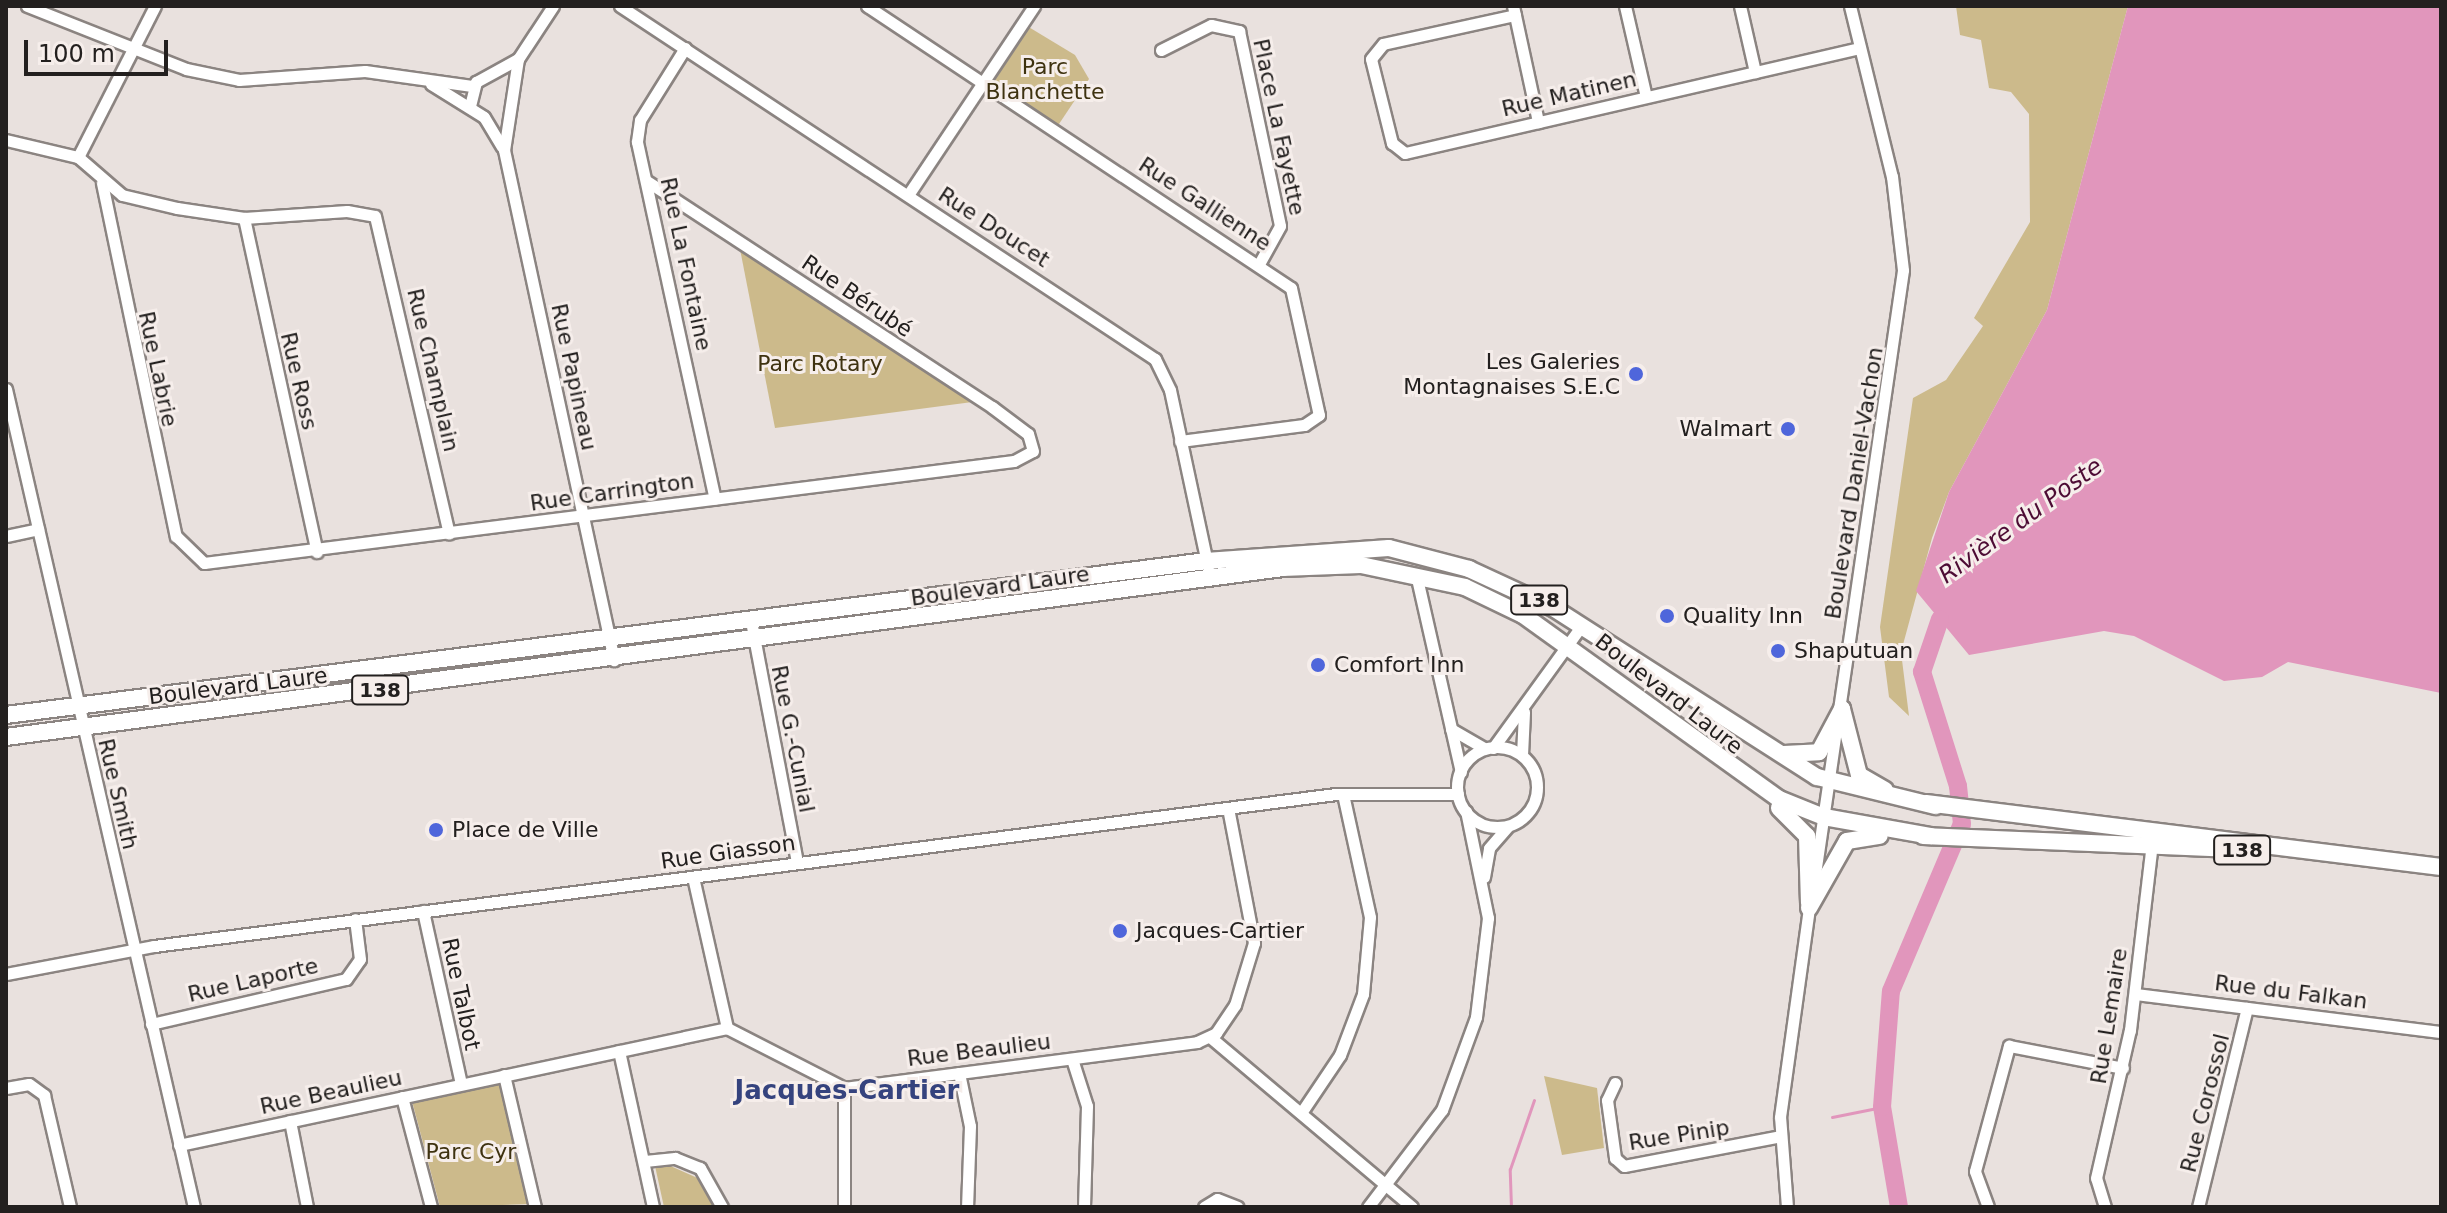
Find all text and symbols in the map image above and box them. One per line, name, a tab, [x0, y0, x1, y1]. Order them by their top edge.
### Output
scale bar	[28, 24, 172, 74]
street label: Place La Fayette	[1247, 36, 1311, 218]
text: 100 m	[38, 40, 115, 68]
park label: Parc Blanchette	[986, 53, 1104, 104]
street label: Rue Matinen	[1499, 66, 1639, 122]
street label: Rue Gallienne	[1134, 151, 1276, 257]
street label: Rue La Fontaine	[655, 175, 717, 353]
street label: Rue Doucet	[933, 181, 1055, 273]
street label: Rue Bérubé	[797, 249, 917, 343]
street label: Rue Champlain	[401, 286, 465, 454]
street label: Rue Papineau	[546, 301, 602, 453]
street label: Rue Labrie	[133, 309, 183, 429]
street label: Rue Ross	[275, 330, 323, 432]
street label: Boulevard Daniel-Vachon	[1819, 345, 1889, 621]
place label: Les Galeries Montagnaises S.E.C	[1403, 348, 1620, 400]
park label: Parc Rotary	[757, 351, 883, 377]
marker: Les Galeries Montagnaises S.E.C	[1627, 365, 1645, 383]
place label: Walmart	[1679, 416, 1772, 442]
marker: Walmart	[1779, 420, 1797, 438]
water label: Rivière du Poste	[1934, 452, 2108, 590]
street label: Rue Carrington	[528, 467, 696, 517]
street label: Boulevard Laure	[909, 560, 1091, 612]
road number: 138	[1509, 584, 1569, 616]
place label: Quality Inn	[1683, 603, 1803, 629]
marker: Quality Inn	[1658, 607, 1676, 625]
street label: Boulevard Laure	[1590, 628, 1748, 760]
place label: Shaputuan	[1794, 638, 1913, 664]
marker: Shaputuan	[1769, 642, 1787, 660]
place label: Comfort Inn	[1334, 652, 1464, 678]
marker: Comfort Inn	[1309, 656, 1327, 674]
street label: Boulevard Laure	[147, 662, 329, 710]
street label: Rue G.-Cunial	[766, 663, 820, 815]
road number: 138	[350, 674, 410, 706]
street label: Rue Smith	[92, 736, 144, 852]
place label: Place de Ville	[452, 817, 598, 843]
marker: Place de Ville	[427, 821, 445, 839]
street label: Rue Giasson	[659, 829, 797, 875]
road number: 138	[2212, 834, 2272, 866]
place label: Jacques-Cartier	[1136, 918, 1304, 944]
marker: Jacques-Cartier	[1111, 922, 1129, 940]
street label: Rue Talbot	[436, 935, 486, 1053]
street label: Rue Lemaire	[2085, 946, 2133, 1086]
street label: Rue Laporte	[185, 952, 321, 1008]
street label: Rue du Falkan	[2213, 970, 2369, 1014]
street label: Rue Beaulieu	[906, 1028, 1052, 1072]
street label: Rue Corossol	[2175, 1031, 2235, 1175]
street label: Rue Beaulieu	[258, 1064, 404, 1120]
district label: Jacques-Cartier	[735, 1075, 959, 1107]
street label: Rue Pinip	[1627, 1114, 1731, 1156]
park label: Parc Cyr	[426, 1139, 516, 1165]

